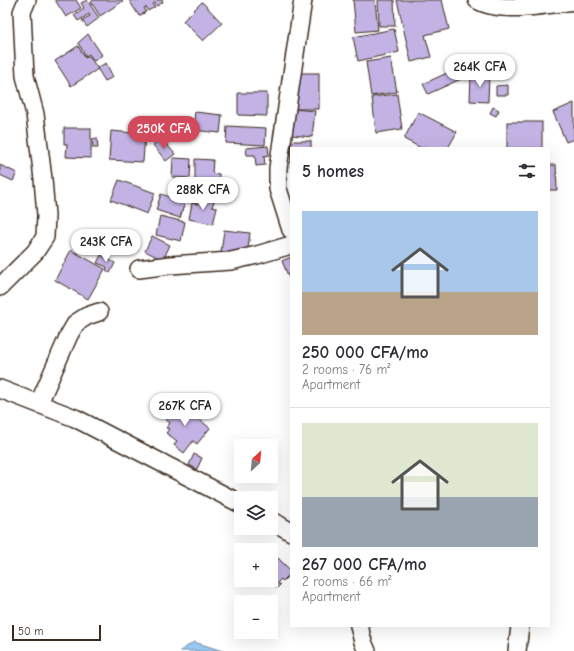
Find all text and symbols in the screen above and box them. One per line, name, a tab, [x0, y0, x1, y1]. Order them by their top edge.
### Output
pin: 264K CFA	[439, 54, 521, 88]
text: 264K CFA	[453, 59, 507, 74]
pin: 250K CFA	[123, 116, 205, 150]
text: 250K CFA	[137, 121, 191, 136]
icon: filters	[516, 160, 538, 182]
text: 5 homes	[302, 162, 364, 181]
pin: 288K CFA	[162, 177, 244, 211]
text: 288K CFA	[176, 182, 230, 197]
pin: 243K CFA	[65, 229, 147, 263]
text: 243K CFA	[80, 234, 132, 249]
icon: home	[384, 237, 456, 309]
text: 250 000 CFA/mo	[302, 343, 429, 362]
text: 2 rooms · 76 m²	[302, 362, 390, 377]
text: Apartment	[302, 377, 360, 392]
pin: 267K CFA	[144, 393, 226, 427]
text: 267K CFA	[159, 398, 211, 413]
north arrow	[234, 439, 278, 483]
map controls	[234, 439, 278, 639]
icon: home	[384, 449, 456, 521]
button: layers	[234, 491, 278, 535]
button: +	[234, 543, 278, 587]
text: 267 000 CFA/mo	[302, 555, 426, 574]
text: 2 rooms · 66 m²	[302, 574, 391, 589]
text: Apartment	[302, 589, 360, 604]
button: −	[234, 595, 278, 639]
scale bar	[12, 623, 101, 642]
text: 50 m	[18, 625, 43, 638]

